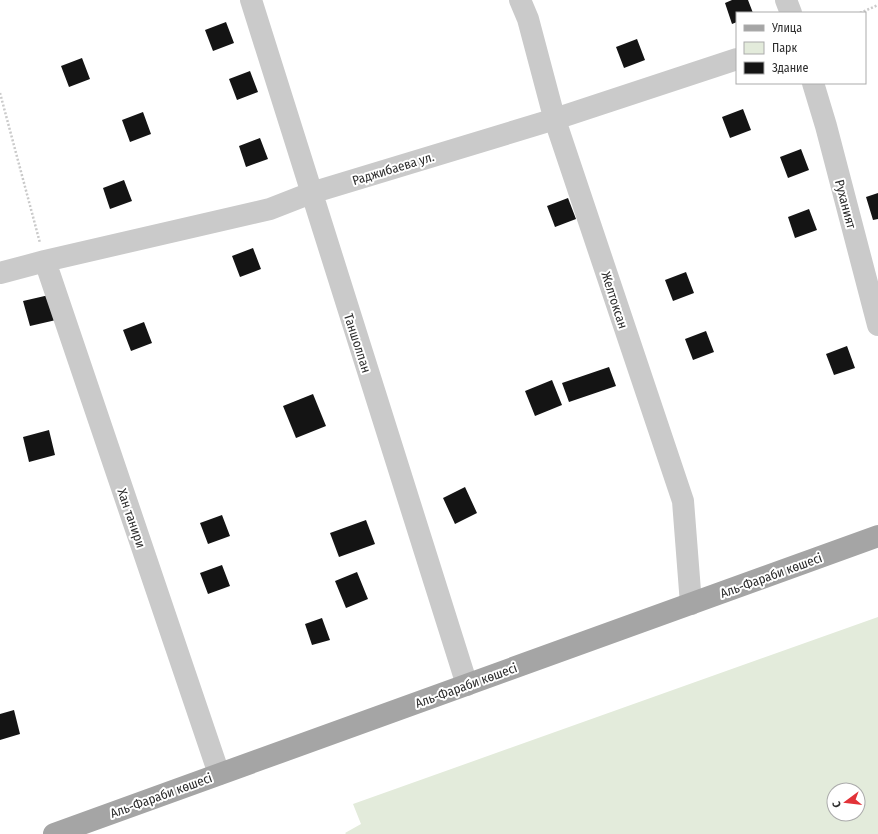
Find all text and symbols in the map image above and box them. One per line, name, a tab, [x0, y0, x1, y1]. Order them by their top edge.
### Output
legend	[736, 12, 866, 84]
text: Улица	[771, 21, 802, 35]
text: Парк	[772, 41, 798, 55]
text: Здание	[772, 61, 808, 75]
street label: Раджибаева ул.	[350, 149, 436, 188]
street label: Руханият	[832, 178, 859, 231]
street label: Желтоксан	[598, 270, 631, 331]
street label: Таншолпан	[341, 312, 374, 375]
street label: Хан танири	[114, 487, 149, 550]
street label: Аль-Фараби көшесі	[718, 550, 824, 601]
street label: Аль-Фараби көшесі	[413, 660, 519, 711]
street label: Аль-Фараби көшесі	[108, 770, 214, 821]
north arrow	[826, 782, 866, 822]
text: С	[830, 800, 844, 809]

